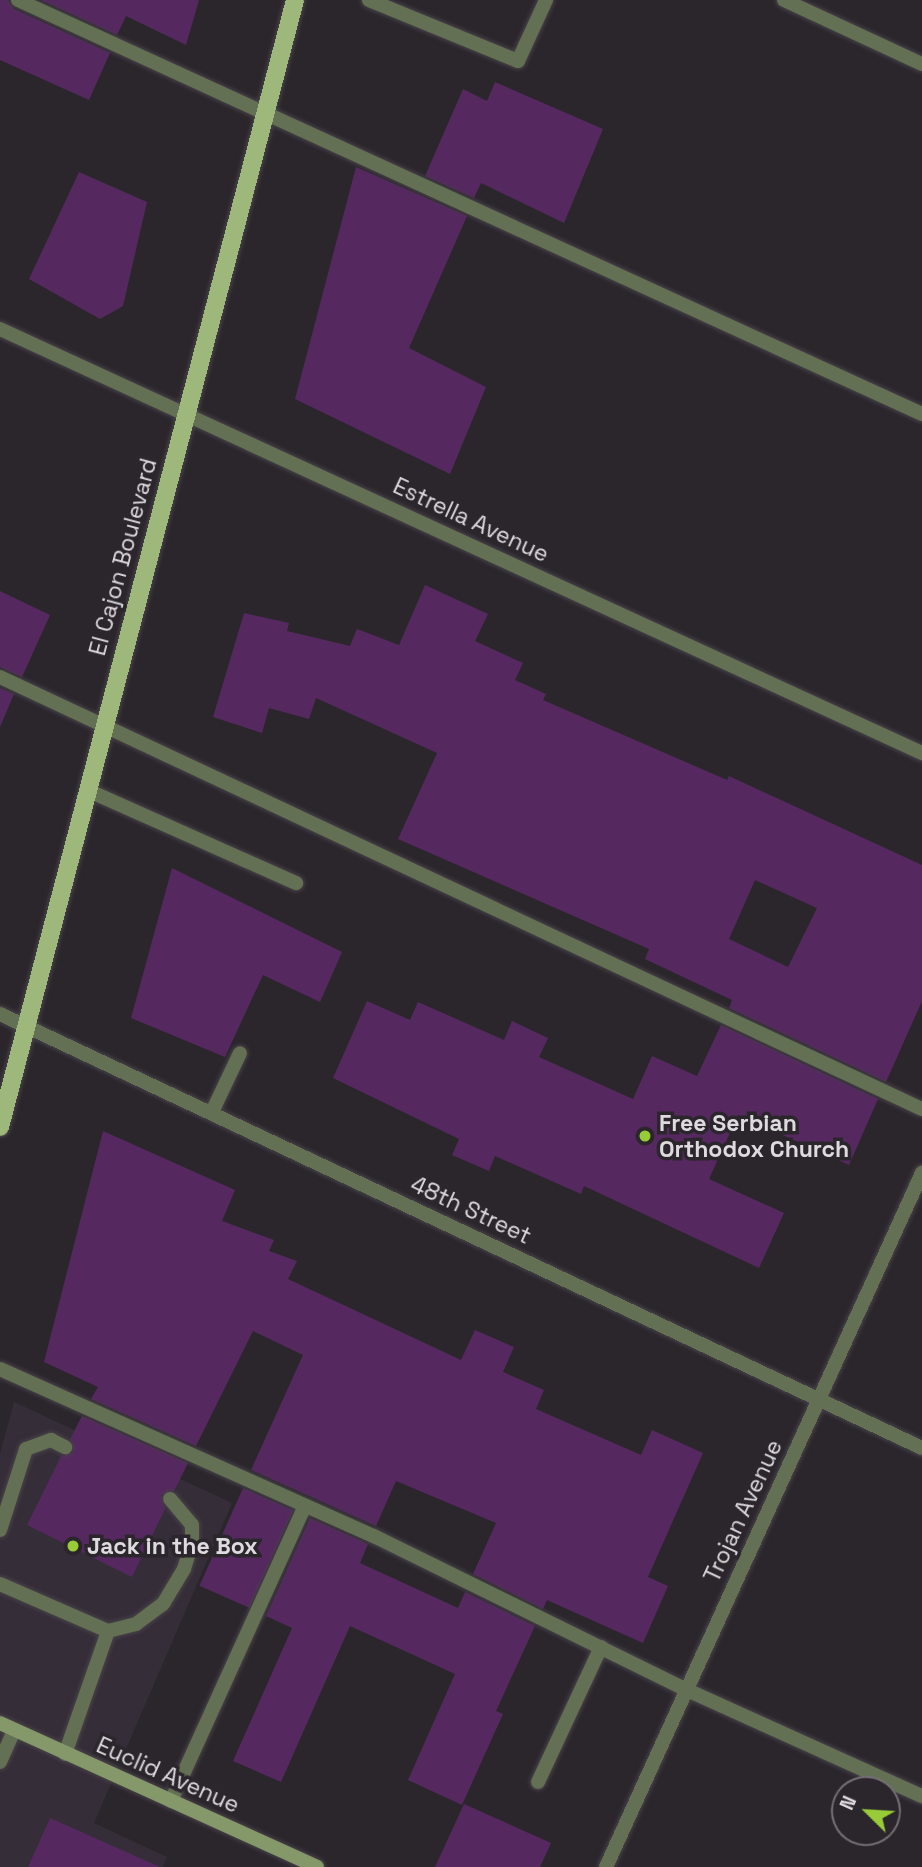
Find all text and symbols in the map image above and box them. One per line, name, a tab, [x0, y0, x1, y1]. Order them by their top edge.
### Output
street label: El Cajon Boulevard	[83, 455, 163, 659]
street label: Estrella Avenue	[389, 472, 553, 568]
place label: Free Serbian Orthodox Church	[659, 1109, 849, 1163]
marker: Free Serbian Orthodox Church	[637, 1128, 653, 1144]
street label: 48th Street	[406, 1170, 536, 1250]
street label: Trojan Avenue	[698, 1435, 788, 1587]
place label: Jack in the Box	[87, 1532, 258, 1560]
marker: Jack in the Box	[65, 1538, 81, 1554]
street label: Euclid Avenue	[92, 1731, 244, 1819]
north arrow	[831, 1776, 901, 1846]
text: N	[834, 1792, 862, 1814]

